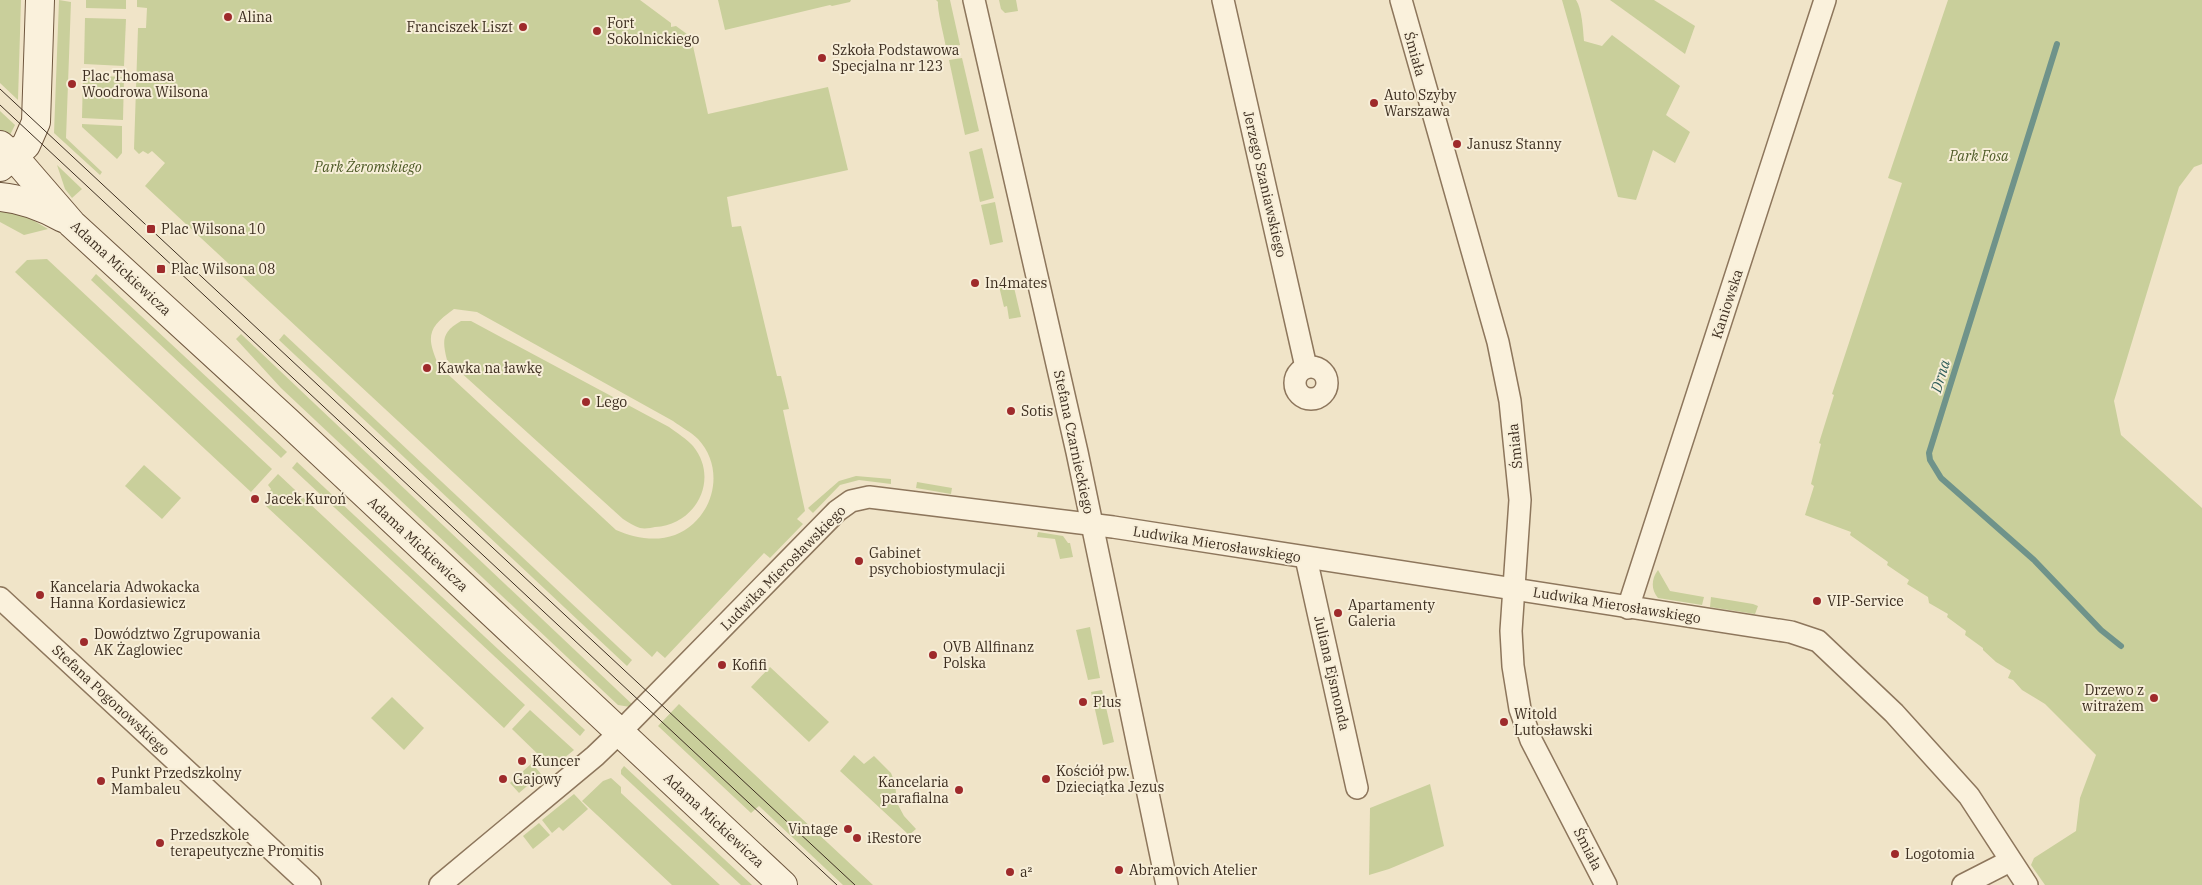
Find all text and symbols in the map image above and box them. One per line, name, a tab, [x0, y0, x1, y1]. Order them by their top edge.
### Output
place label: Alina	[238, 8, 273, 26]
marker: Alina	[222, 11, 234, 23]
place label: Fort Sokolnickiego	[607, 14, 699, 48]
place label: Franciszek Liszt	[406, 18, 513, 36]
marker: Franciszek Liszt	[517, 21, 529, 33]
marker: Fort Sokolnickiego	[591, 25, 603, 37]
street label: Śmiała	[1400, 29, 1431, 79]
place label: Szkoła Podstawowa Specjalna nr 123	[832, 41, 960, 75]
marker: Szkoła Podstawowa Specjalna nr 123	[816, 52, 828, 64]
place label: Plac Thomasa Woodrowa Wilsona	[82, 67, 209, 101]
marker: Plac Thomasa Woodrowa Wilsona	[66, 78, 78, 90]
place label: Auto Szyby Warszawa	[1384, 86, 1457, 120]
marker: Auto Szyby Warszawa	[1368, 97, 1380, 109]
street label: Jerzego Szaniawskiego	[1239, 109, 1291, 259]
place label: Janusz Stanny	[1467, 135, 1562, 153]
marker: Janusz Stanny	[1451, 138, 1463, 150]
park label: Park Fosa	[1948, 147, 2009, 165]
park label: Park Żeromskiego	[313, 158, 422, 176]
street label: Adama Mickiewicza	[67, 217, 175, 320]
place label: Plac Wilsona 10	[161, 220, 265, 238]
marker: Plac Wilsona 10	[145, 223, 157, 235]
place label: Plac Wilsona 08	[171, 260, 275, 278]
marker: Plac Wilsona 08	[155, 263, 167, 275]
street label: Kaniowska	[1707, 267, 1747, 341]
place label: In4mates	[985, 274, 1047, 292]
marker: In4mates	[969, 277, 981, 289]
water label: Drna	[1926, 357, 1954, 396]
place label: Kawka na ławkę	[437, 359, 542, 377]
marker: Kawka na ławkę	[421, 362, 433, 374]
street label: Stefana Czarnieckiego	[1050, 368, 1098, 516]
place label: Lego	[596, 393, 627, 411]
marker: Lego	[580, 396, 592, 408]
place label: Sotis	[1021, 402, 1053, 420]
marker: Sotis	[1005, 405, 1017, 417]
street label: Śmiała	[1503, 422, 1526, 470]
place label: Jacek Kuroń	[265, 490, 346, 508]
marker: Jacek Kuroń	[249, 493, 261, 505]
street label: Adama Mickiewicza	[364, 493, 472, 596]
street label: Ludwika Mierosławskiego	[717, 502, 849, 634]
street label: Ludwika Mierosławskiego	[1132, 522, 1302, 566]
place label: Gabinet psychobiostymulacji	[869, 544, 1005, 578]
marker: Gabinet psychobiostymulacji	[853, 555, 865, 567]
place label: Kancelaria Adwokacka Hanna Kordasiewicz	[50, 578, 200, 612]
street label: Ludwika Mierosławskiego	[1532, 583, 1702, 627]
marker: Kancelaria Adwokacka Hanna Kordasiewicz	[34, 589, 46, 601]
place label: VIP-Service	[1827, 592, 1904, 610]
marker: VIP-Service	[1811, 595, 1823, 607]
place label: Apartamenty Galeria	[1348, 596, 1435, 630]
marker: Apartamenty Galeria	[1332, 607, 1344, 619]
street label: Juliana Ejsmonda	[1310, 614, 1354, 733]
place label: Dowództwo Zgrupowania AK Żaglowiec	[94, 625, 261, 659]
marker: Dowództwo Zgrupowania AK Żaglowiec	[78, 636, 90, 648]
place label: OVB Allfinanz Polska	[943, 638, 1034, 672]
street label: Stefana Pogonowskiego	[48, 641, 174, 759]
marker: OVB Allfinanz Polska	[927, 649, 939, 661]
place label: Kofifi	[732, 656, 767, 674]
marker: Kofifi	[716, 659, 728, 671]
place label: Drzewo z witrażem	[2082, 681, 2144, 715]
marker: Drzewo z witrażem	[2148, 692, 2160, 704]
place label: Plus	[1093, 693, 1122, 711]
marker: Plus	[1077, 696, 1089, 708]
place label: Witold Lutosławski	[1514, 705, 1593, 739]
marker: Witold Lutosławski	[1498, 716, 1510, 728]
place label: Kuncer	[532, 752, 581, 770]
marker: Kuncer	[516, 755, 528, 767]
place label: Kościół pw. Dzieciątka Jezus	[1056, 762, 1165, 796]
place label: Punkt Przedszkolny Mambaleu	[111, 764, 242, 798]
street label: Adama Mickiewicza	[660, 769, 768, 872]
place label: Gajowy	[513, 770, 562, 788]
marker: Gajowy	[497, 773, 509, 785]
place label: Kancelaria parafialna	[878, 773, 949, 807]
marker: Kościół pw. Dzieciątka Jezus	[1040, 773, 1052, 785]
marker: Punkt Przedszkolny Mambaleu	[95, 775, 107, 787]
marker: Kancelaria parafialna	[953, 784, 965, 796]
place label: Vintage	[788, 820, 838, 838]
marker: Vintage	[842, 823, 854, 835]
street label: Śmiała	[1570, 824, 1607, 874]
place label: Przedszkole terapeutyczne Promitis	[170, 826, 324, 860]
place label: iRestore	[867, 829, 921, 847]
marker: iRestore	[851, 832, 863, 844]
marker: Przedszkole terapeutyczne Promitis	[154, 837, 166, 849]
place label: Logotomia	[1905, 845, 1975, 863]
marker: Logotomia	[1889, 848, 1901, 860]
place label: Abramovich Atelier	[1129, 861, 1258, 879]
place label: a²	[1020, 863, 1033, 881]
marker: Abramovich Atelier	[1113, 864, 1125, 876]
marker: a²	[1004, 866, 1016, 878]

